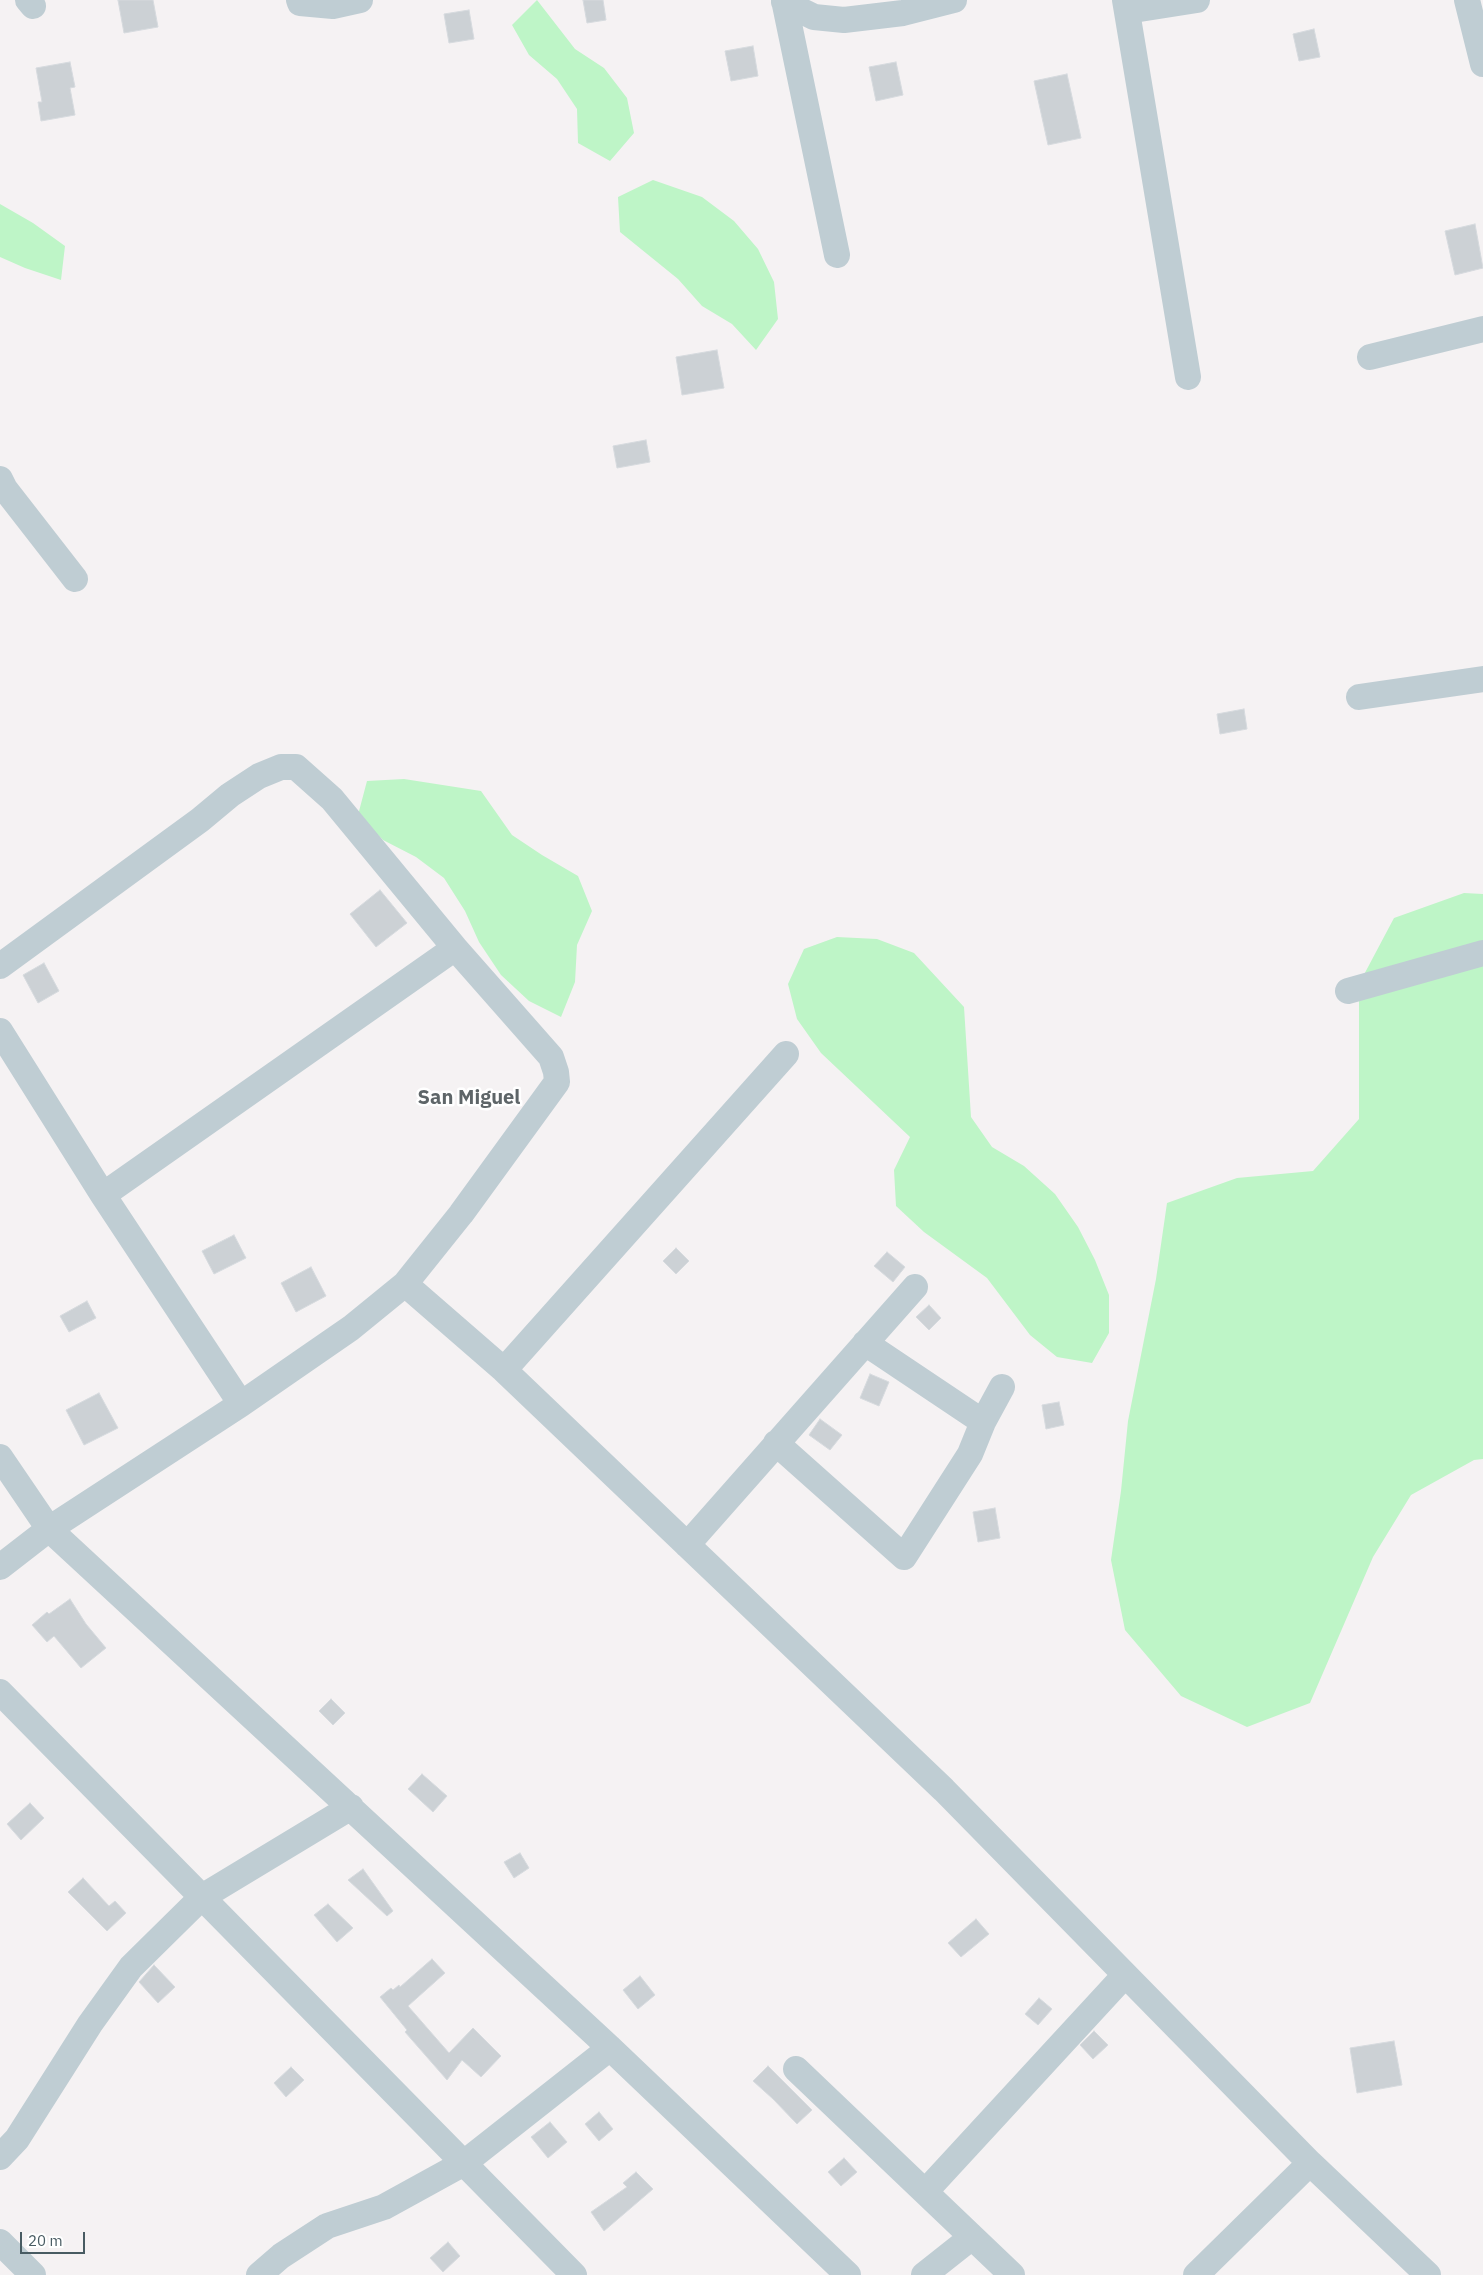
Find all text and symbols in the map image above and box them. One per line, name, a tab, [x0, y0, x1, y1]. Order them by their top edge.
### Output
district label: San Miguel	[418, 1086, 520, 1110]
scale bar	[22, 2222, 88, 2254]
text: 20 m	[28, 2231, 63, 2250]

